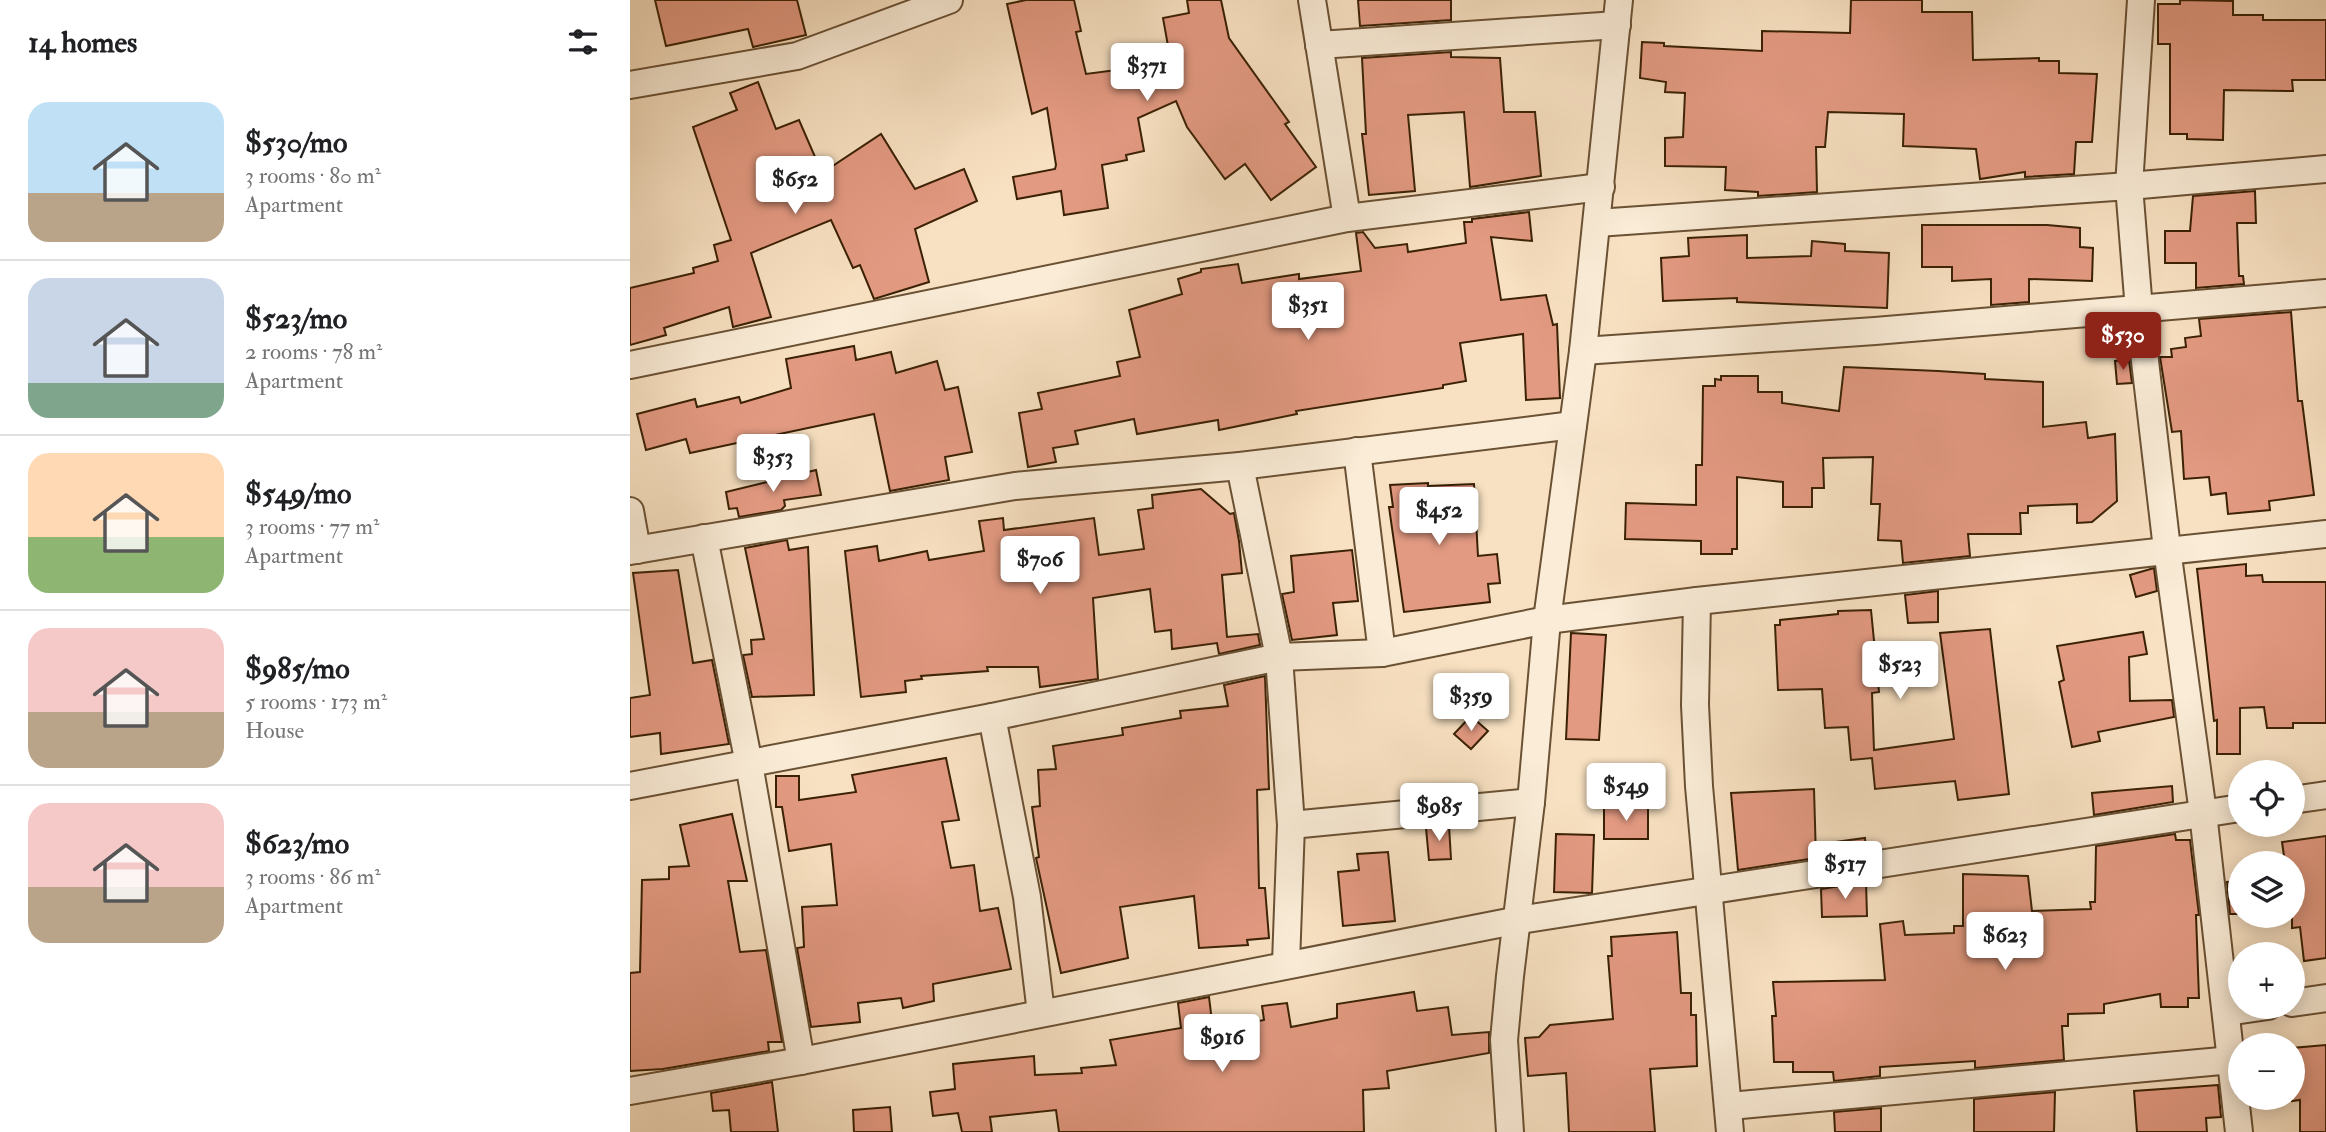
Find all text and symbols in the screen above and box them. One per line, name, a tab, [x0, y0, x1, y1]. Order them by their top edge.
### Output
icon: filters	[564, 23, 602, 61]
text: 14 homes	[28, 24, 137, 61]
pin: $371	[1106, 43, 1188, 103]
text: $371	[1127, 51, 1167, 80]
text: $530/mo	[245, 124, 347, 161]
icon: home	[84, 130, 168, 214]
pin: $652	[754, 156, 836, 216]
text: 3 rooms · 80 m²	[245, 161, 381, 190]
text: $652	[772, 164, 818, 193]
text: Apartment	[245, 190, 343, 219]
pin: $351	[1267, 282, 1349, 342]
text: $351	[1288, 290, 1328, 319]
text: $523/mo	[245, 300, 347, 337]
icon: home	[84, 306, 168, 390]
pin: $530	[2082, 312, 2164, 372]
text: $530	[2101, 320, 2145, 349]
text: 2 rooms · 78 m²	[245, 337, 383, 366]
text: Apartment	[245, 366, 343, 395]
pin: $353	[732, 434, 814, 494]
text: $353	[753, 442, 793, 471]
text: $549/mo	[245, 475, 351, 512]
icon: home	[84, 481, 168, 565]
pin: $452	[1398, 488, 1480, 547]
text: $452	[1415, 495, 1463, 524]
text: 3 rooms · 77 m²	[245, 512, 380, 541]
pin: $706	[999, 536, 1081, 596]
text: Apartment	[245, 541, 343, 570]
text: $706	[1017, 544, 1063, 573]
pin: $523	[1859, 642, 1941, 701]
text: $523	[1878, 649, 1922, 678]
text: $985/mo	[245, 650, 350, 687]
icon: home	[84, 656, 168, 740]
pin: $359	[1430, 674, 1512, 733]
text: $359	[1449, 681, 1493, 710]
text: 5 rooms · 173 m²	[245, 687, 387, 716]
text: House	[245, 716, 304, 745]
map controls	[2228, 760, 2305, 1110]
button: locate	[2228, 760, 2305, 837]
pin: $549	[1585, 764, 1667, 823]
text: $549	[1603, 771, 1649, 800]
pin: $985	[1398, 784, 1480, 843]
text: $985	[1416, 791, 1462, 820]
text: $623/mo	[245, 825, 349, 862]
icon: home	[84, 831, 168, 915]
pin: $517	[1804, 842, 1886, 901]
text: $517	[1824, 849, 1866, 878]
button: layers	[2228, 851, 2305, 928]
text: 3 rooms · 86 m²	[245, 862, 381, 891]
text: Apartment	[245, 891, 343, 920]
pin: $623	[1964, 912, 2046, 972]
text: $623	[1982, 920, 2028, 949]
button: +	[2228, 942, 2305, 1019]
pin: $916	[1181, 1014, 1263, 1074]
text: $916	[1200, 1022, 1244, 1051]
button: −	[2228, 1033, 2305, 1110]

